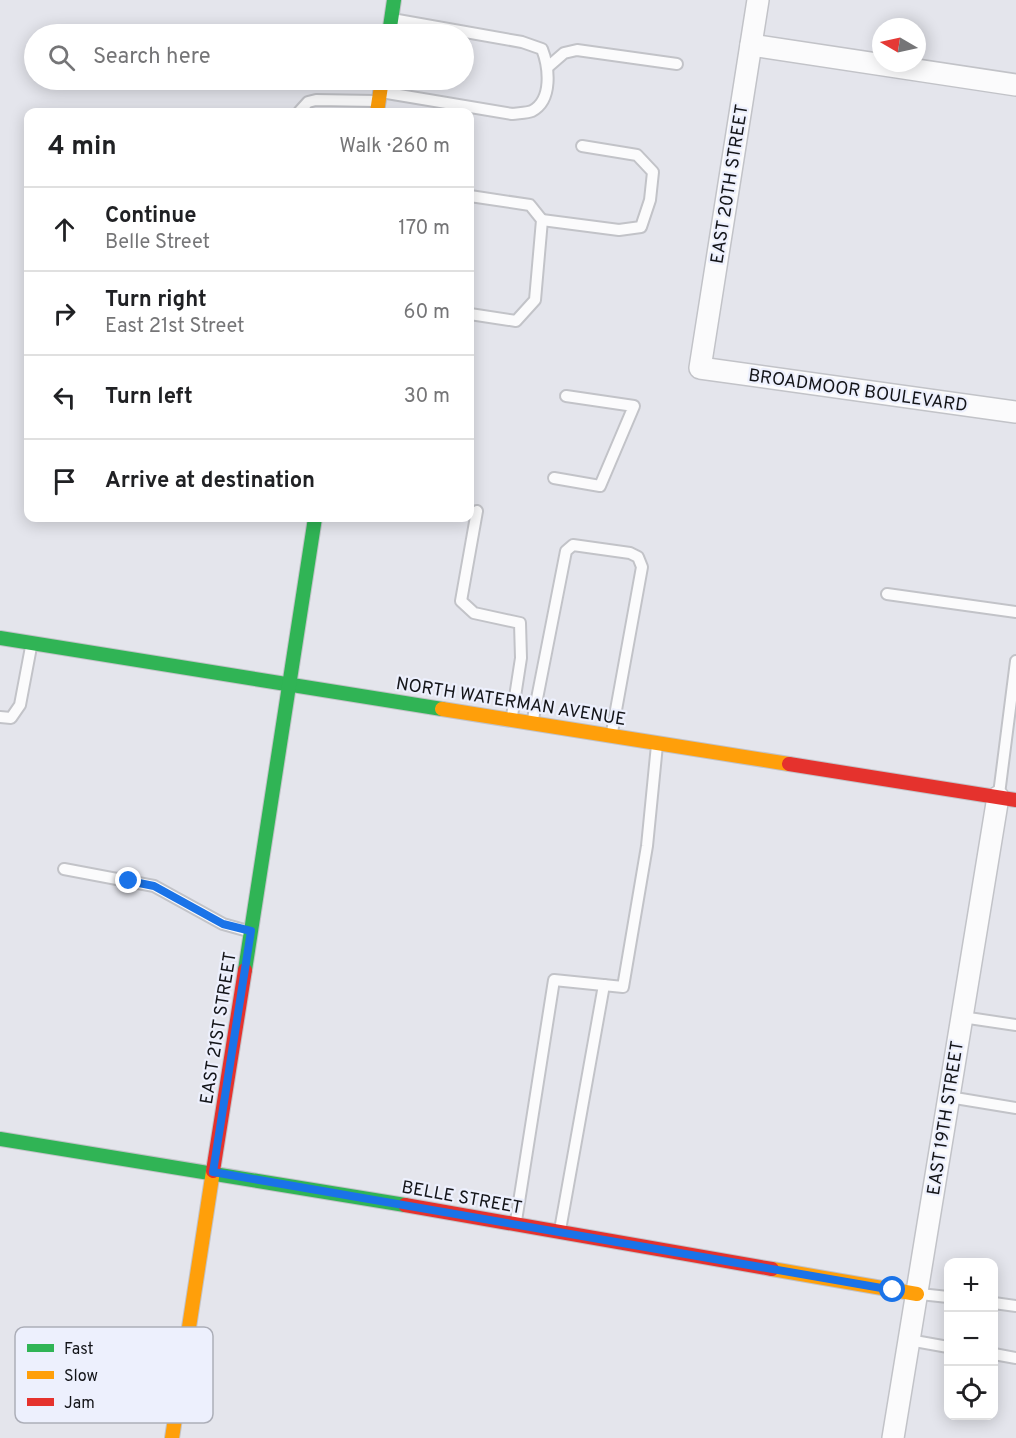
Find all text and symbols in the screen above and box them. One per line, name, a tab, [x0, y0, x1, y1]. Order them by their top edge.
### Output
north arrow	[872, 18, 926, 72]
search box	[24, 24, 474, 90]
icon: search	[45, 41, 78, 74]
text: Search here	[93, 44, 211, 71]
street label: EAST 20TH STREET	[707, 103, 754, 266]
text: 4 min	[48, 131, 117, 164]
text: Walk · 260 m	[339, 134, 450, 160]
text: Continue	[105, 203, 196, 230]
icon: ahead	[48, 213, 81, 246]
text: 170 m	[398, 216, 450, 242]
text: Belle Street	[105, 230, 210, 256]
text: Turn right	[105, 287, 207, 314]
icon: right	[48, 297, 81, 330]
text: 60 m	[404, 300, 450, 326]
text: East 21st Street	[105, 314, 245, 340]
street label: BROADMOOR BOULEVARD	[747, 365, 969, 418]
icon: left	[48, 381, 81, 414]
text: Turn left	[105, 384, 193, 411]
text: 30 m	[404, 384, 450, 410]
icon: arrive	[48, 465, 81, 498]
text: Arrive at destination	[105, 468, 315, 495]
street label: NORTH WATERMAN AVENUE	[394, 673, 627, 732]
route end	[115, 867, 141, 893]
street label: EAST 21ST STREET	[196, 950, 243, 1106]
street label: EAST 19TH STREET	[923, 1039, 970, 1197]
street label: BELLE STREET	[400, 1177, 524, 1220]
map controls	[944, 1258, 998, 1420]
button: +	[944, 1258, 998, 1312]
route start	[879, 1276, 905, 1302]
button: −	[944, 1312, 998, 1366]
legend	[15, 1327, 213, 1423]
text: Fast	[64, 1340, 94, 1360]
button: locate	[944, 1366, 998, 1420]
text: Slow	[64, 1367, 98, 1387]
text: Jam	[64, 1394, 95, 1414]

